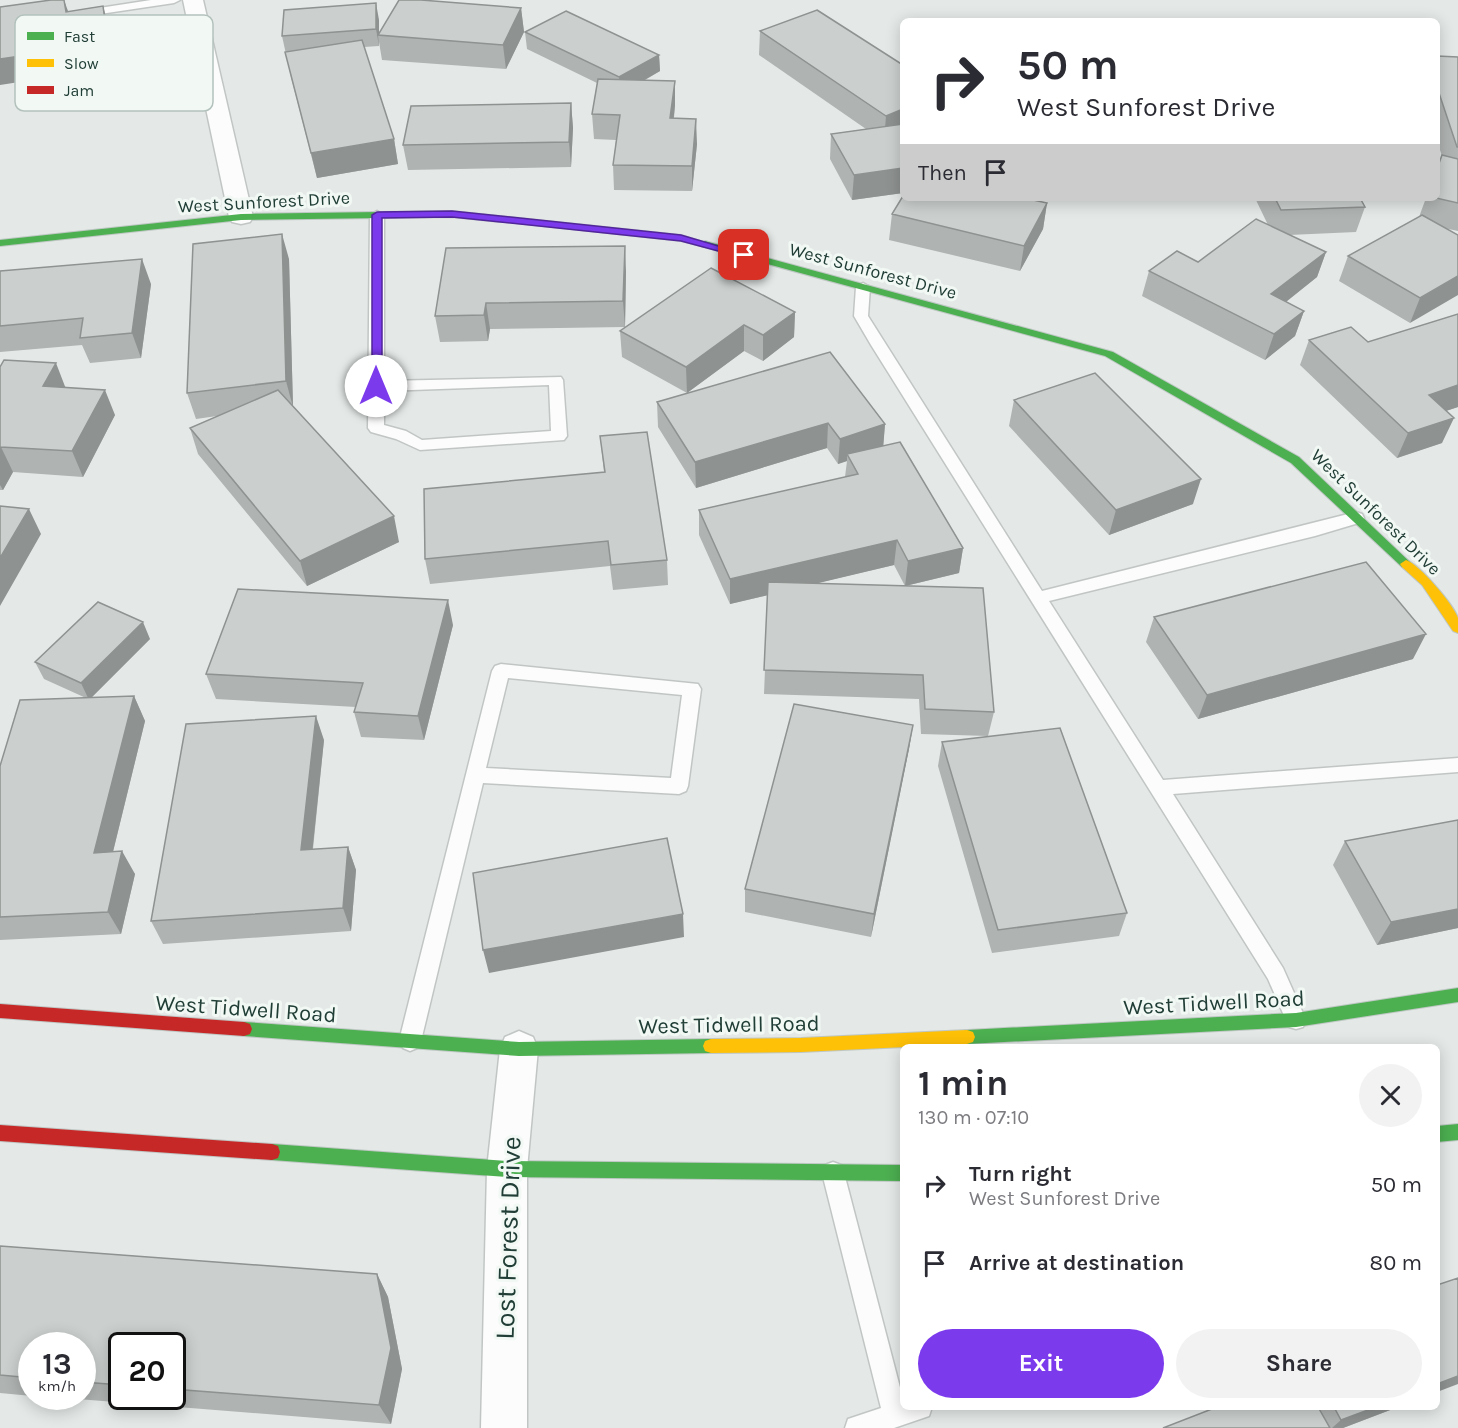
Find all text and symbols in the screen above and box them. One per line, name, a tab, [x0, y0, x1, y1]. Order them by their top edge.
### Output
legend	[15, 15, 213, 111]
text: Fast	[64, 27, 95, 46]
text: 50 m	[1017, 40, 1119, 90]
icon: right	[918, 42, 996, 120]
text: Slow	[64, 54, 99, 73]
text: Jam	[64, 81, 94, 100]
text: West Sunforest Drive	[1017, 91, 1275, 123]
icon: arrive	[979, 156, 1012, 189]
text: Then	[918, 160, 967, 186]
street label: West Sunforest Drive	[177, 187, 351, 217]
pin	[718, 229, 769, 280]
icon: arrive	[727, 238, 760, 271]
street label: West Sunforest Drive	[787, 238, 959, 304]
position arrow	[344, 354, 408, 418]
street label: West Sunforest Drive	[1306, 444, 1446, 580]
street label: West Tidwell Road	[1123, 985, 1305, 1021]
street label: West Tidwell Road	[155, 990, 337, 1028]
street label: West Tidwell Road	[638, 1010, 820, 1040]
text: 1 min	[918, 1062, 1008, 1104]
button: close	[1359, 1064, 1422, 1127]
text: 130 m · 07:10	[918, 1106, 1029, 1129]
street label: Lost Forest Drive	[488, 1136, 528, 1340]
text: Turn right	[969, 1161, 1072, 1187]
icon: right	[918, 1169, 951, 1202]
text: 50 m	[1371, 1172, 1422, 1198]
text: West Sunforest Drive	[969, 1187, 1160, 1210]
icon: arrive	[918, 1247, 951, 1280]
text: Arrive at destination	[969, 1250, 1184, 1276]
text: 80 m	[1370, 1250, 1422, 1276]
button: Exit	[918, 1329, 1164, 1398]
button: Share	[1176, 1329, 1422, 1398]
speed limit sign: 20	[108, 1332, 186, 1410]
text: 13	[42, 1346, 72, 1382]
text: km/h	[38, 1377, 76, 1395]

